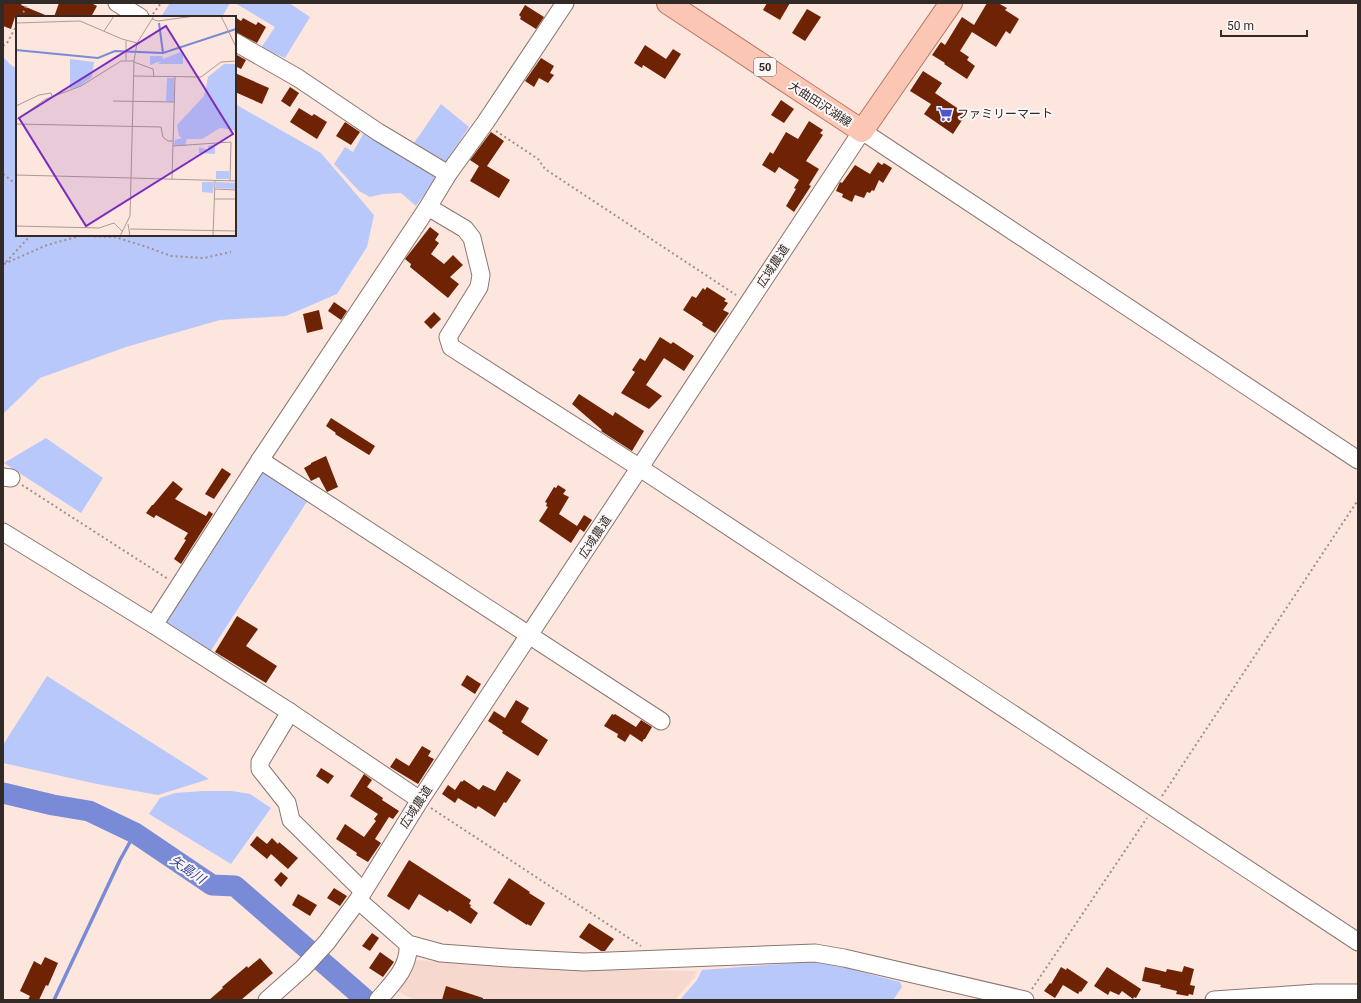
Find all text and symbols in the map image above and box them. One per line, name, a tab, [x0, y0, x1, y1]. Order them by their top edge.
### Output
scale bar	[1221, 12, 1307, 38]
inset map	[16, 16, 236, 236]
text: 50 m	[1227, 19, 1254, 33]
road number: 50	[754, 58, 776, 76]
street label: 大曲田沢湖線	[786, 79, 854, 129]
supermarket icon: ファミリーマート	[936, 105, 954, 123]
place label: ファミリーマート	[957, 107, 1053, 121]
street label: 広域農道	[754, 242, 792, 290]
street label: 広域農道	[576, 513, 614, 561]
street label: 広域農道	[397, 783, 435, 831]
water label: 矢島川	[167, 852, 210, 888]

